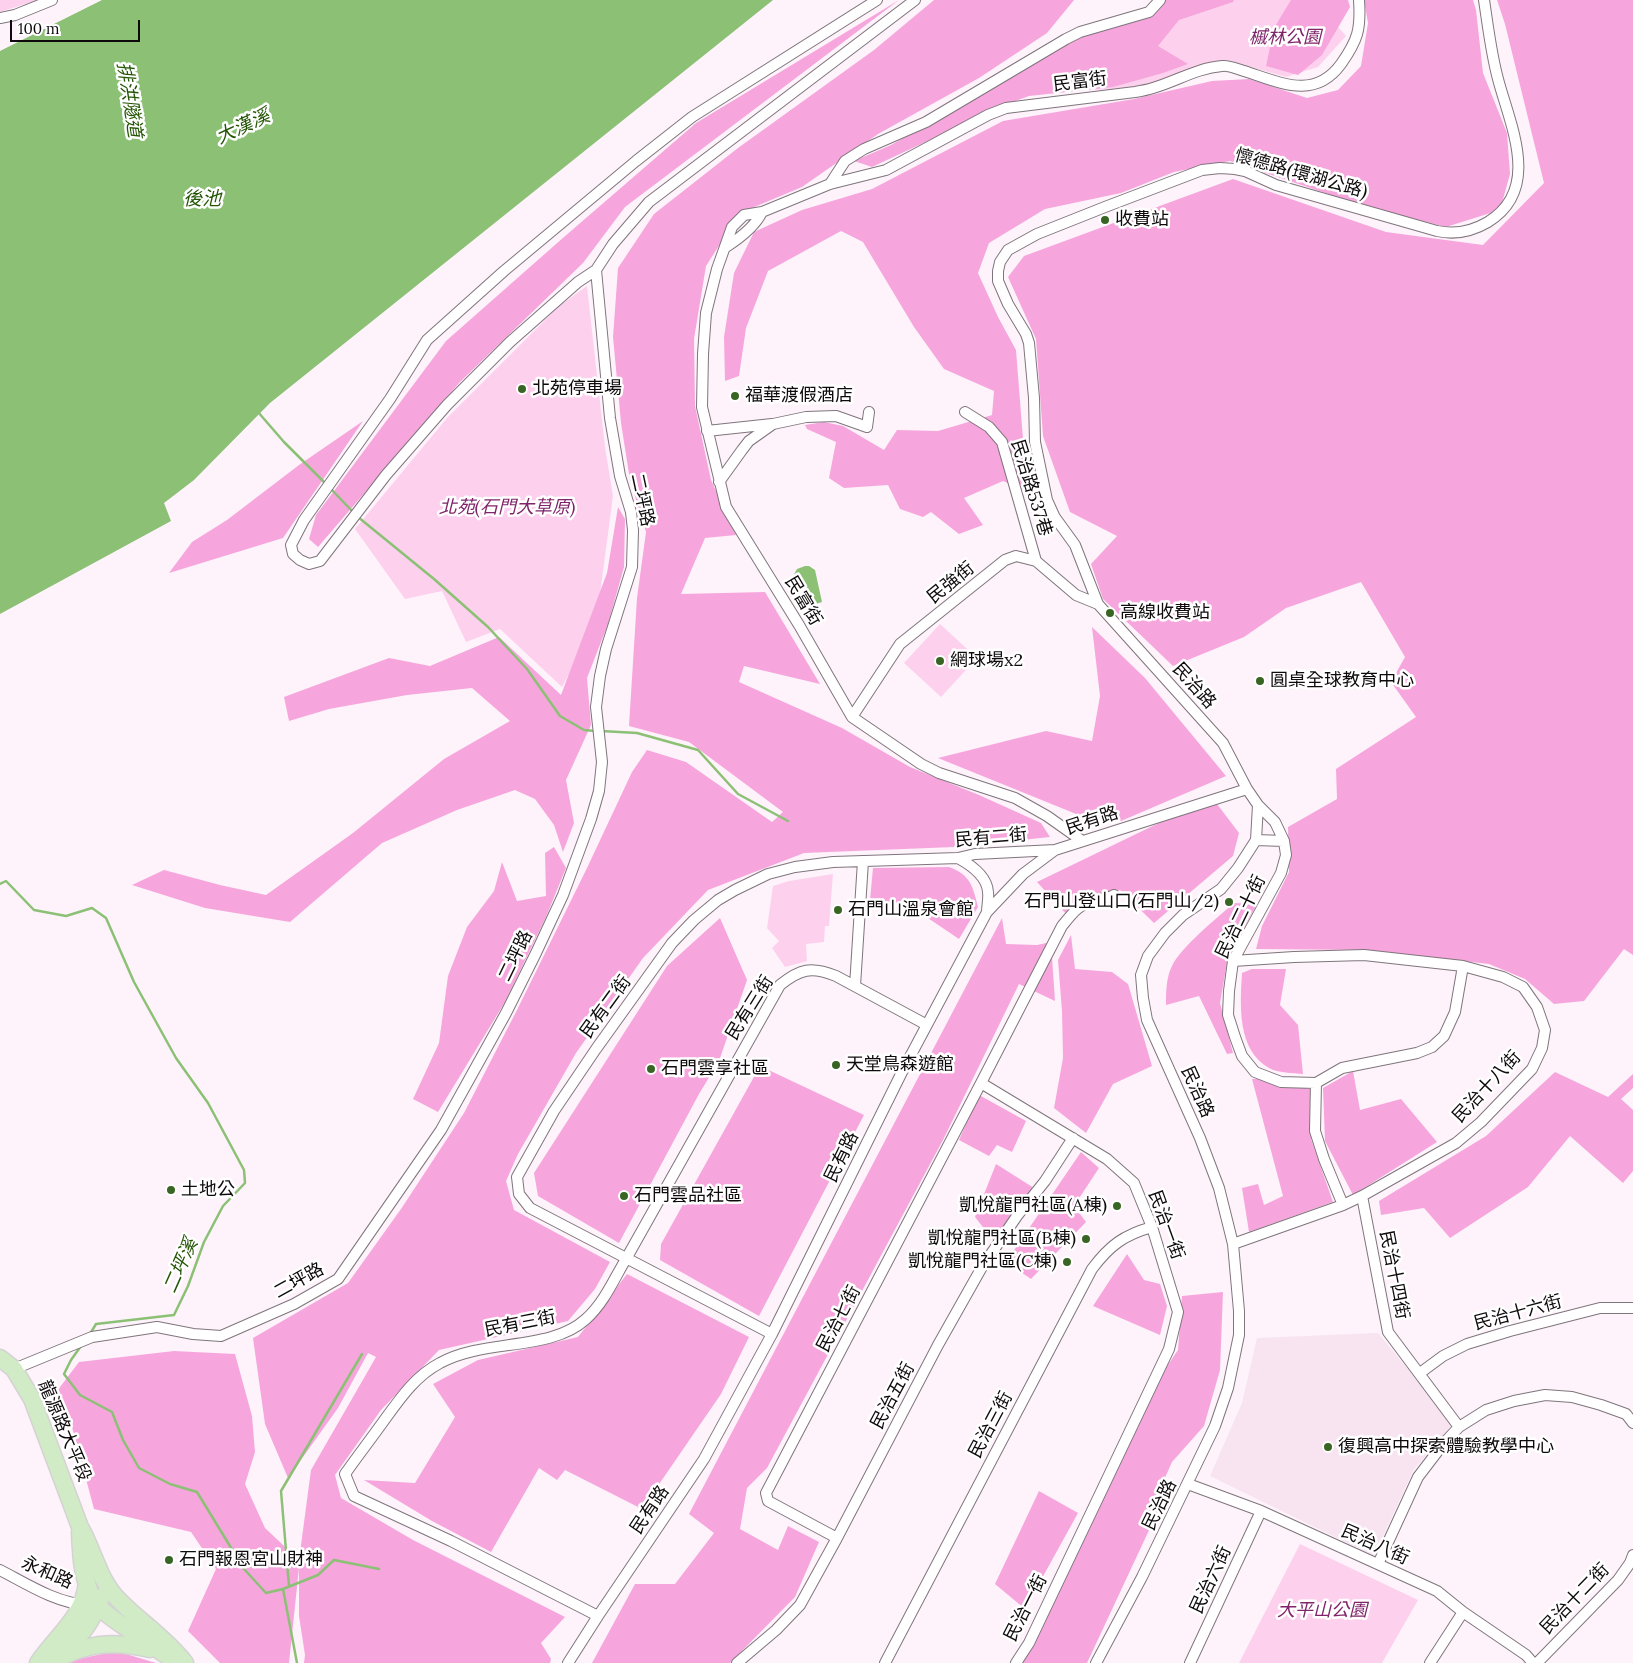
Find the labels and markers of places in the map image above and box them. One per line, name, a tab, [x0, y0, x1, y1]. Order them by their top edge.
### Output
place label: 收費站	[1115, 209, 1169, 231]
marker: 收費站	[1099, 214, 1111, 226]
place label: 北苑停車場	[532, 378, 622, 400]
marker: 北苑停車場	[516, 383, 528, 395]
place label: 福華渡假酒店	[745, 385, 853, 407]
marker: 福華渡假酒店	[729, 390, 741, 402]
place label: 高線收費站	[1120, 602, 1210, 624]
marker: 高線收費站	[1104, 607, 1116, 619]
place label: 網球場x2	[950, 650, 1023, 672]
marker: 網球場x2	[934, 655, 946, 667]
place label: 圓桌全球教育中心	[1270, 670, 1414, 692]
marker: 圓桌全球教育中心	[1254, 675, 1266, 687]
place label: 石門山登山口(石門山/2)	[1024, 891, 1219, 913]
marker: 石門山登山口(石門山/2)	[1223, 896, 1235, 908]
place label: 石門山溫泉會館	[848, 899, 974, 921]
marker: 石門山溫泉會館	[832, 904, 844, 916]
place label: 天堂鳥森遊館	[846, 1054, 954, 1076]
place label: 石門雲享社區	[661, 1058, 769, 1080]
marker: 天堂鳥森遊館	[830, 1059, 842, 1071]
marker: 石門雲享社區	[645, 1063, 657, 1075]
place label: 土地公	[181, 1179, 235, 1201]
marker: 土地公	[165, 1184, 177, 1196]
place label: 石門雲品社區	[634, 1185, 742, 1207]
marker: 石門雲品社區	[618, 1190, 630, 1202]
place label: 凱悅龍門社區(A棟)	[959, 1195, 1107, 1217]
marker: 凱悅龍門社區(A棟)	[1111, 1200, 1123, 1212]
place label: 凱悅龍門社區(B棟)	[928, 1228, 1076, 1250]
marker: 凱悅龍門社區(B棟)	[1080, 1233, 1092, 1245]
place label: 凱悅龍門社區(C棟)	[908, 1251, 1057, 1273]
marker: 凱悅龍門社區(C棟)	[1061, 1256, 1073, 1268]
place label: 復興高中探索體驗教學中心	[1338, 1436, 1554, 1458]
marker: 復興高中探索體驗教學中心	[1322, 1441, 1334, 1453]
place label: 石門報恩宮山財神	[179, 1549, 323, 1571]
marker: 石門報恩宮山財神	[163, 1554, 175, 1566]

